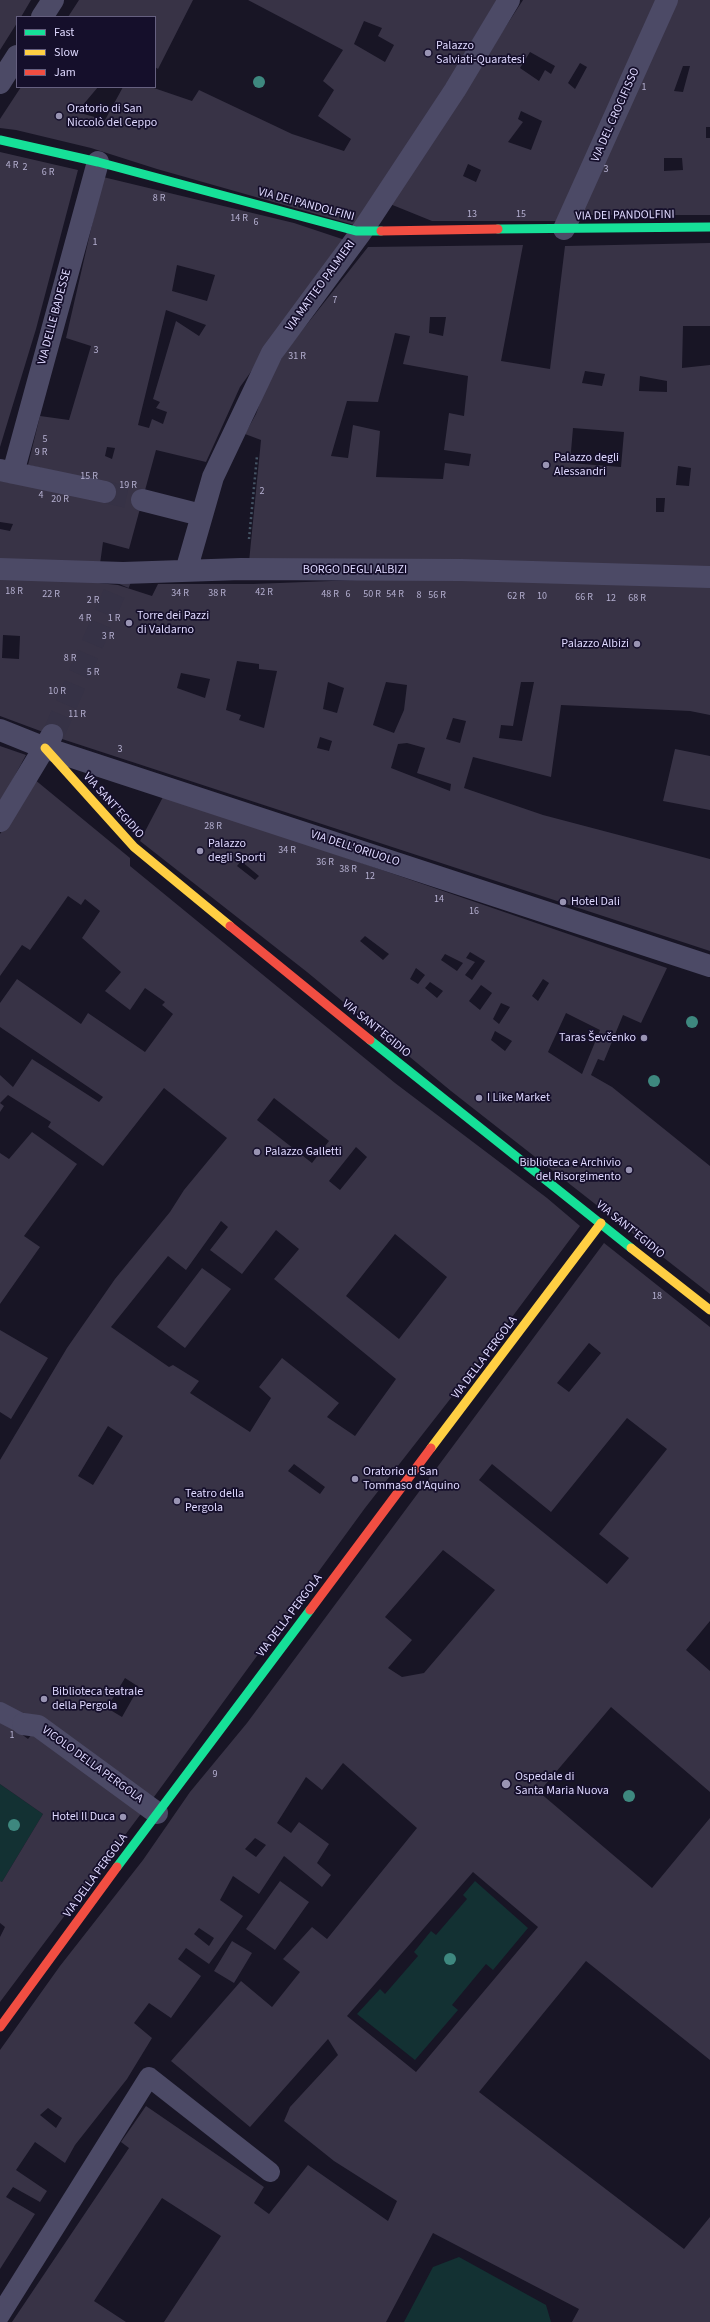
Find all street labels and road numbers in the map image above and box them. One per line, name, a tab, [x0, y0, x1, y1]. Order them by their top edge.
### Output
street label: VIA DEL CROCIFISSO	[589, 66, 643, 164]
street label: VIA DEI PANDOLFINI	[256, 185, 356, 225]
street label: VIA DEI PANDOLFINI	[575, 208, 675, 224]
street label: VIA MATTEO PALMIERI	[283, 238, 359, 334]
street label: VIA DELLE BADESSE	[35, 268, 75, 366]
street label: BORGO DEGLI ALBIZI	[303, 563, 407, 577]
street label: VIA SANT'EGIDIO	[80, 770, 146, 842]
street label: VIA DELL'ORIUOLO	[309, 828, 401, 870]
street label: VIA SANT'EGIDIO	[339, 997, 413, 1061]
street label: VIA SANT'EGIDIO	[593, 1198, 667, 1262]
street label: VIA DELLA PERGOLA	[449, 1314, 521, 1402]
street label: VIA DELLA PERGOLA	[254, 1572, 326, 1660]
street label: VICOLO DELLA PERGOLA	[39, 1723, 145, 1807]
street label: VIA DELLA PERGOLA	[61, 1831, 131, 1921]

